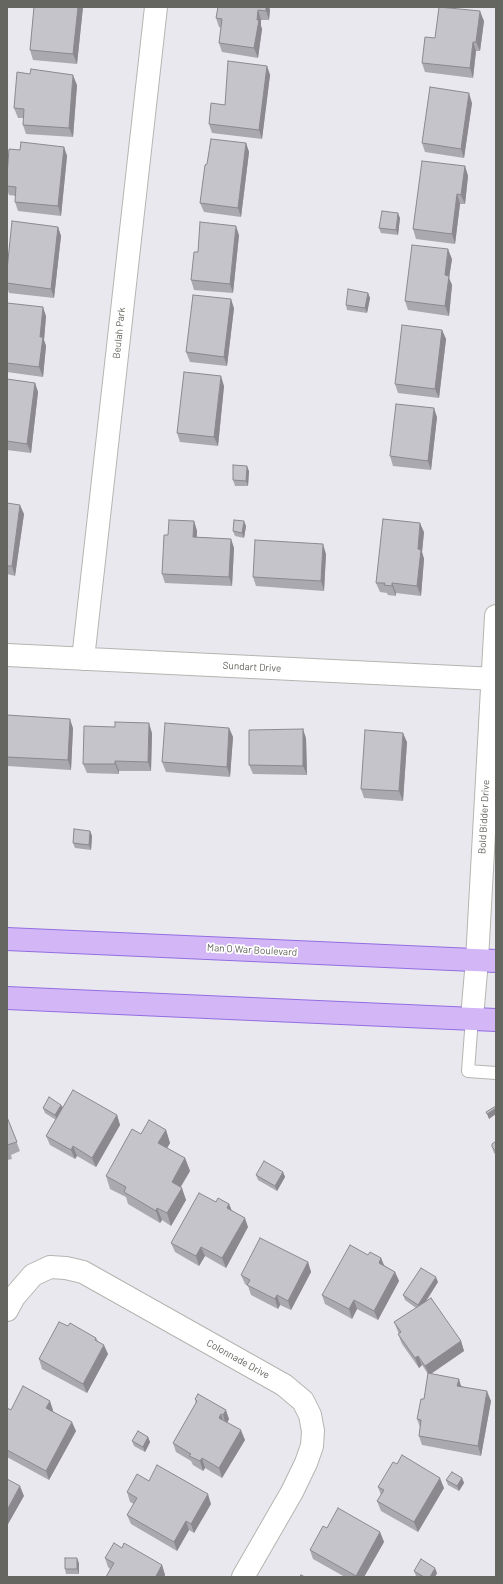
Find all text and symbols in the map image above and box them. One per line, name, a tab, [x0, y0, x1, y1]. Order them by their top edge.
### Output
street label: Beulah Park	[110, 307, 128, 359]
street label: Sundart Drive	[222, 659, 282, 675]
street label: Bold Bidder Drive	[476, 780, 492, 854]
street label: Man O War Boulevard	[207, 942, 297, 958]
street label: Colonnade Drive	[204, 1337, 272, 1381]

